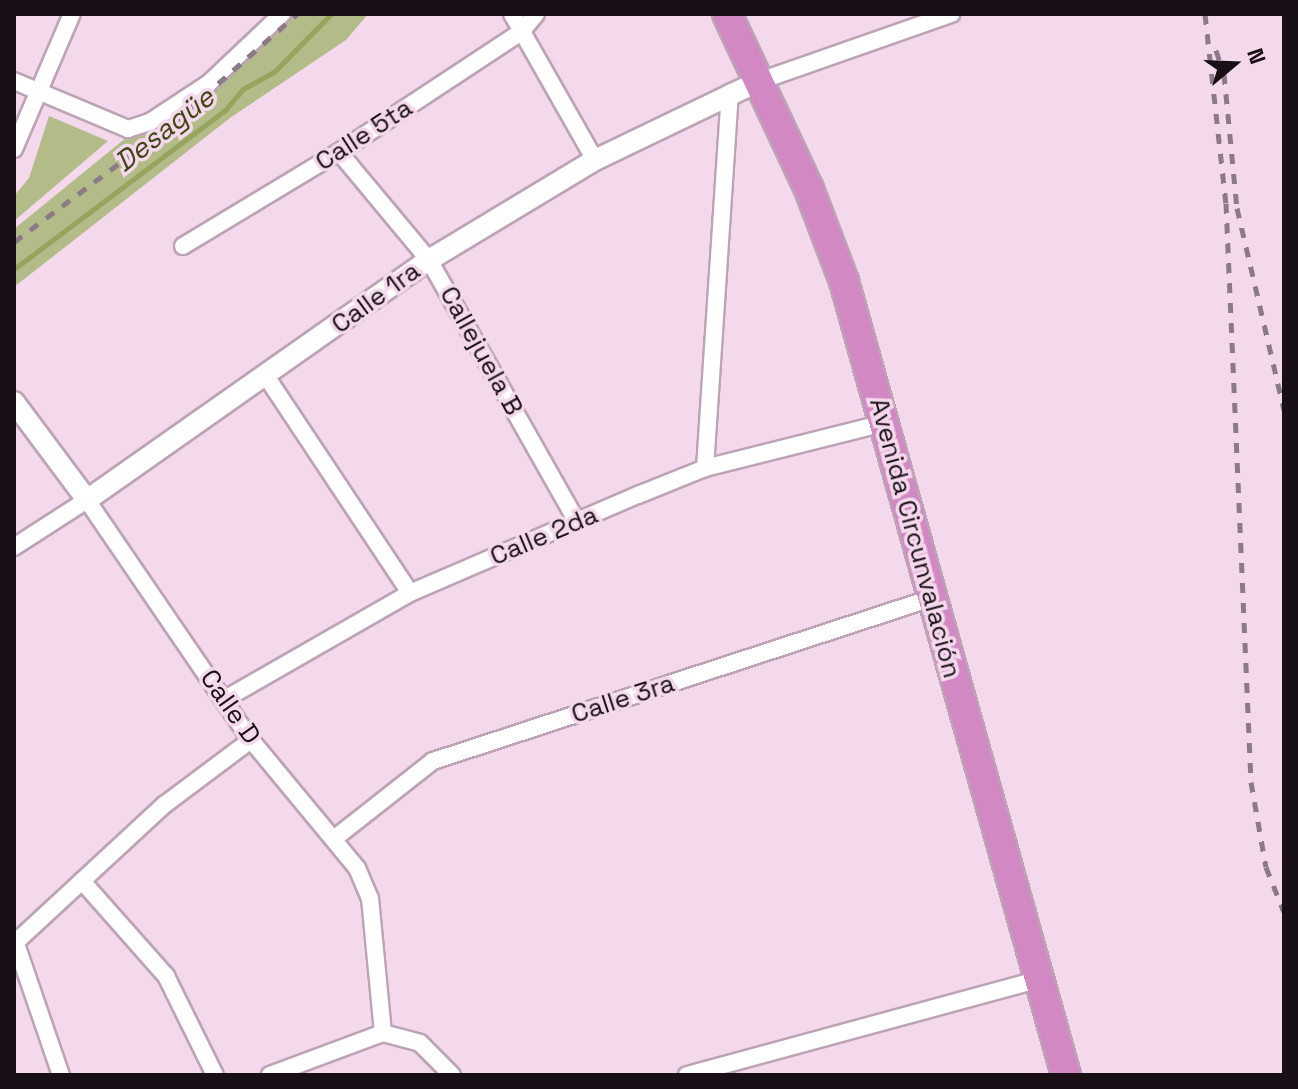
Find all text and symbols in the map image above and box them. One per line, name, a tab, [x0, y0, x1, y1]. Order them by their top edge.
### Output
north arrow	[1194, 24, 1274, 104]
text: N	[1241, 45, 1272, 68]
water label: Desagüe	[107, 80, 221, 178]
street label: Calle 5ta	[310, 92, 418, 178]
street label: Calle 1ra	[326, 256, 426, 340]
street label: Callejuela B	[433, 281, 529, 421]
street label: Avenida Circunvalación	[863, 395, 967, 681]
street label: Calle 2da	[486, 499, 602, 573]
street label: Calle D	[193, 664, 267, 750]
street label: Calle 3ra	[568, 668, 678, 730]

